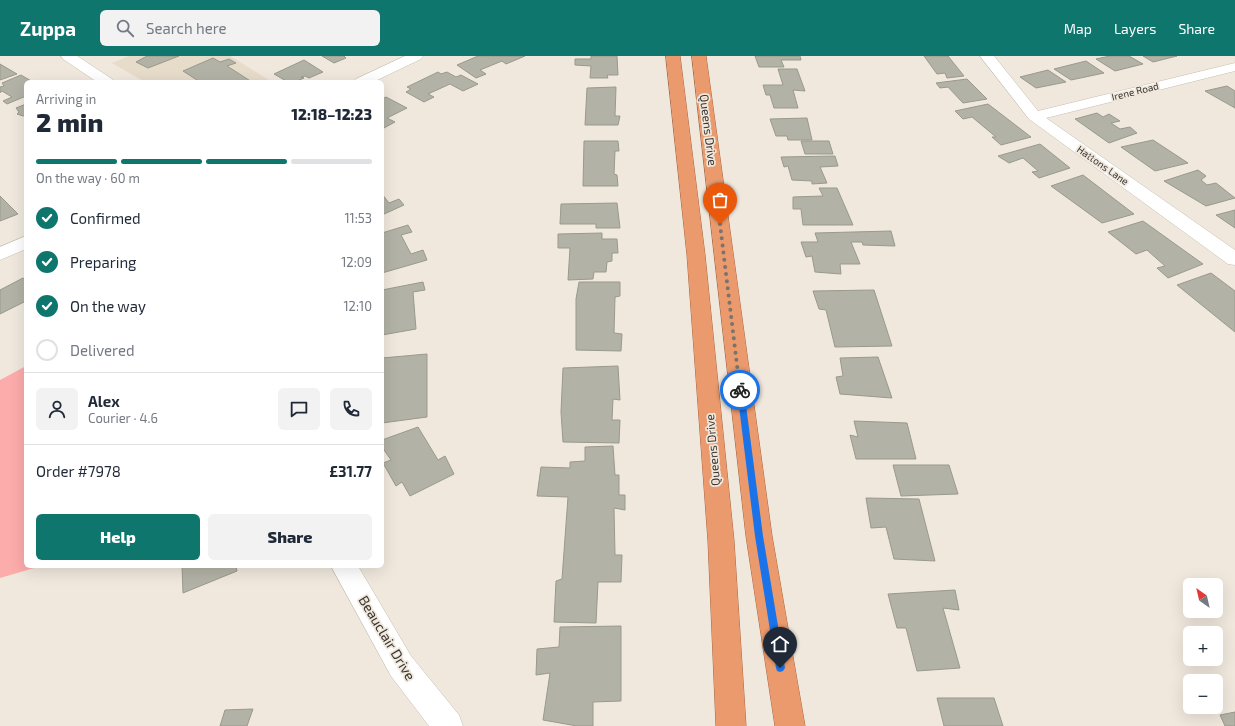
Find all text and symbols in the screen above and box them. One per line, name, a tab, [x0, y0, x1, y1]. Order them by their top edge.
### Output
search box	[100, 10, 380, 46]
text: Zuppa	[20, 17, 76, 40]
icon: search	[114, 17, 136, 39]
text: Search here	[146, 19, 227, 37]
text: Map	[1064, 20, 1092, 37]
text: Layers	[1114, 20, 1156, 37]
text: Share	[1178, 20, 1215, 37]
street label: Irene Road	[1110, 79, 1160, 103]
text: Arriving in	[36, 91, 96, 107]
street label: Queens Drive	[697, 93, 720, 167]
text: 12:18–12:23	[291, 105, 372, 123]
text: 2 min	[36, 106, 103, 137]
street label: Hattons Lane	[1075, 143, 1131, 187]
text: On the way · 60 m	[36, 170, 140, 186]
pin	[703, 183, 737, 224]
icon: bag	[709, 189, 731, 211]
icon: check	[36, 207, 58, 229]
text: Confirmed	[70, 209, 141, 227]
text: 11:53	[344, 210, 372, 226]
icon: check	[36, 251, 58, 273]
text: Preparing	[70, 253, 136, 271]
text: 12:09	[341, 254, 372, 270]
icon: check	[36, 295, 58, 317]
text: On the way	[70, 297, 146, 315]
text: 12:10	[343, 298, 372, 314]
text: Delivered	[70, 341, 135, 359]
courier	[720, 370, 760, 410]
icon: bike	[729, 379, 751, 401]
button: person	[36, 388, 78, 430]
button: chat	[278, 388, 320, 430]
button: phone	[330, 388, 372, 430]
text: Alex	[88, 392, 120, 410]
text: Courier · 4.6	[88, 410, 158, 426]
street label: Queens Drive	[702, 414, 723, 487]
text: Order #7978	[36, 462, 121, 480]
text: £31.77	[329, 462, 372, 480]
button: Help	[36, 514, 200, 560]
button: Share	[208, 514, 372, 560]
north arrow	[1183, 578, 1223, 618]
map controls	[1183, 578, 1223, 714]
street label: Beauclair Drive	[355, 592, 419, 683]
button: +	[1183, 626, 1223, 666]
pin	[763, 627, 797, 668]
icon: home	[769, 633, 791, 655]
button: −	[1183, 674, 1223, 714]

